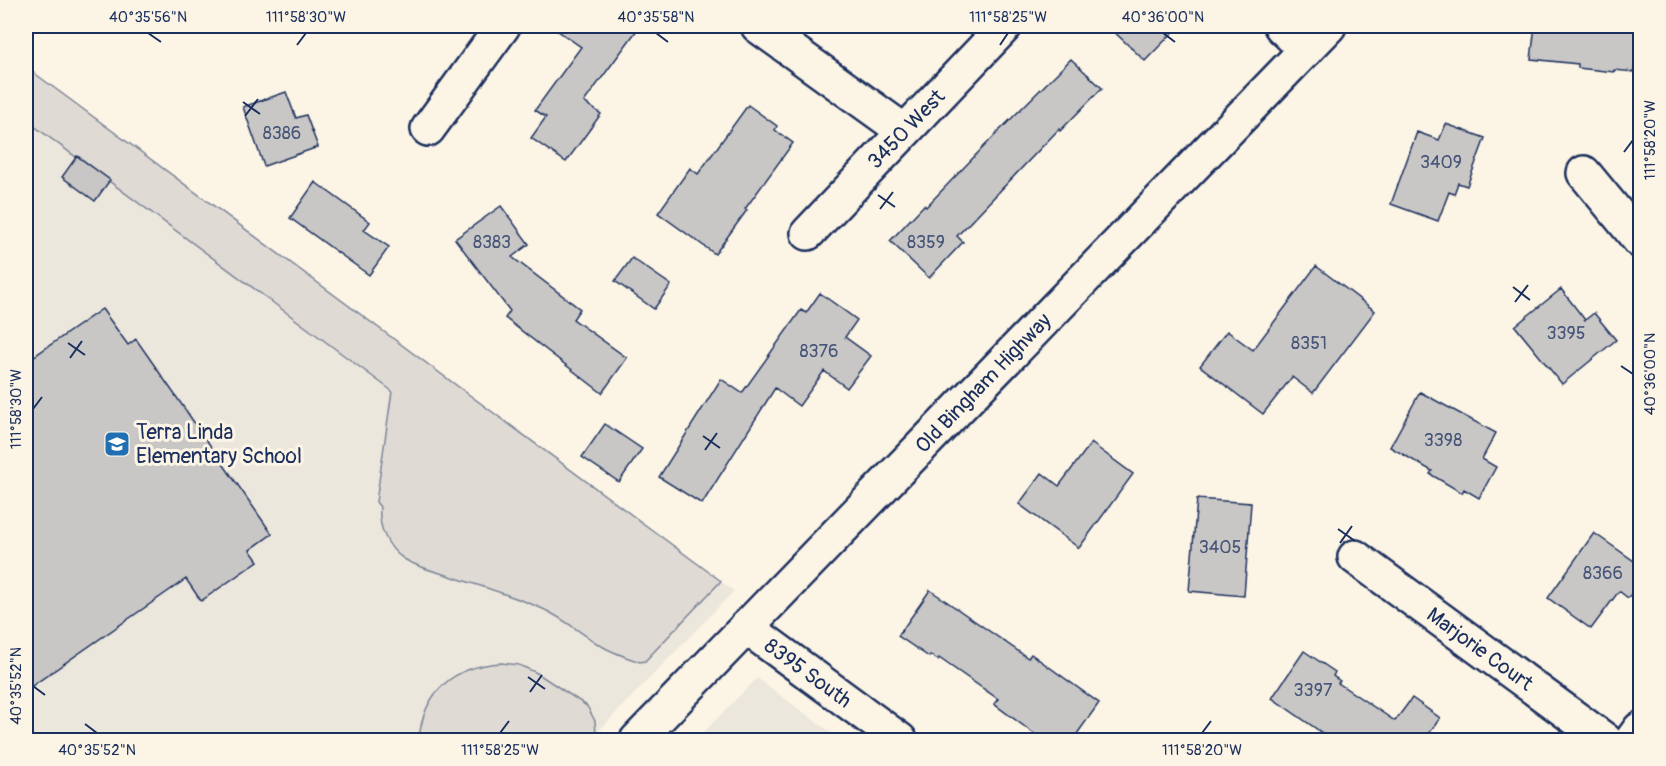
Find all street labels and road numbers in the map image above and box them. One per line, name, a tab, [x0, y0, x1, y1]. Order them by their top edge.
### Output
street label: 3450 West	[862, 84, 951, 175]
street label: Old Bingham Highway	[910, 308, 1057, 459]
street label: Marjorie Court	[1421, 602, 1539, 697]
street label: 8395 South	[759, 633, 857, 714]

